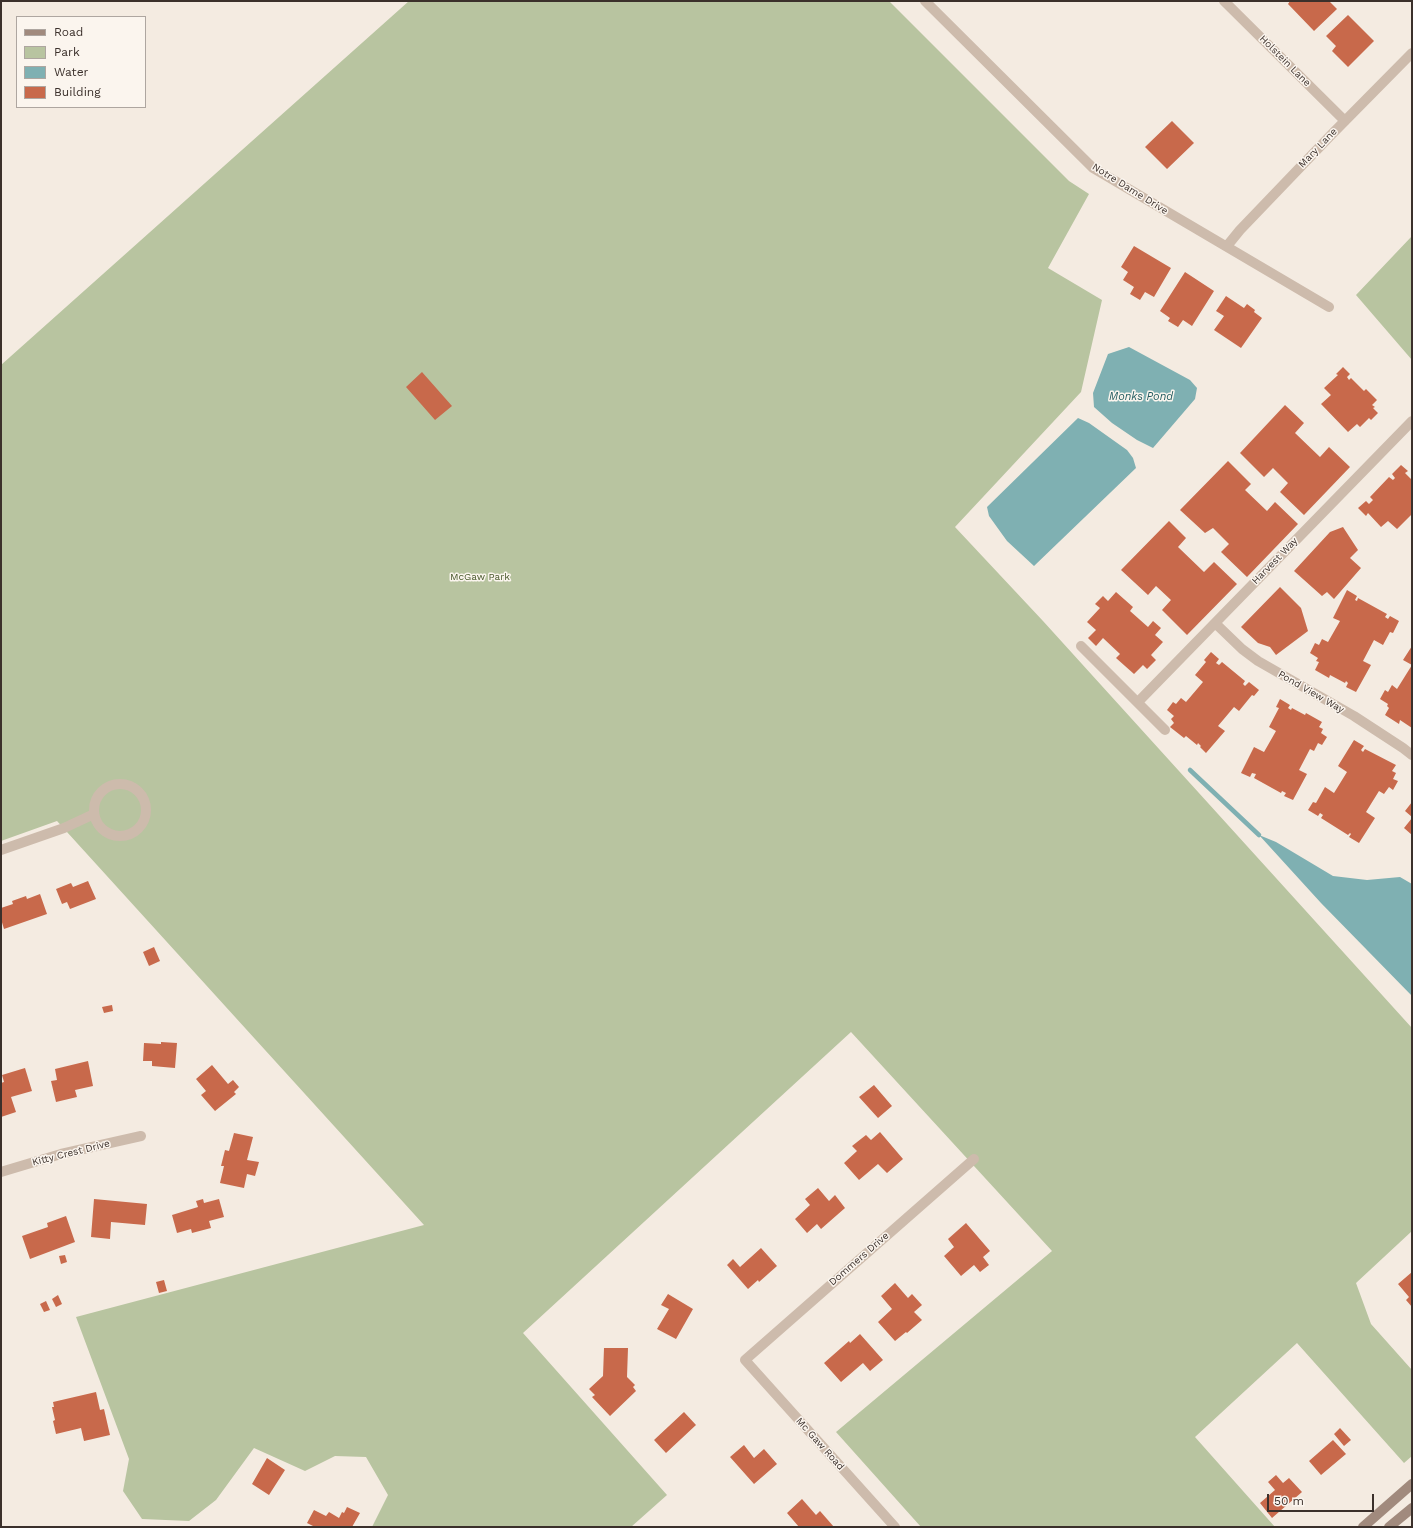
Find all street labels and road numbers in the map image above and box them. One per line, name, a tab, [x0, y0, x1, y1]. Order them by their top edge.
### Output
street label: Holstein Lane	[1257, 33, 1313, 89]
street label: Mary Lane	[1296, 126, 1340, 170]
street label: Notre Dame Drive	[1090, 161, 1170, 217]
street label: Harvest Way	[1250, 535, 1300, 587]
street label: Pond View Way	[1276, 668, 1346, 716]
street label: Kitty Crest Drive	[31, 1138, 111, 1168]
street label: Dommers Drive	[827, 1230, 891, 1288]
street label: Mc Gaw Road	[793, 1415, 847, 1473]

